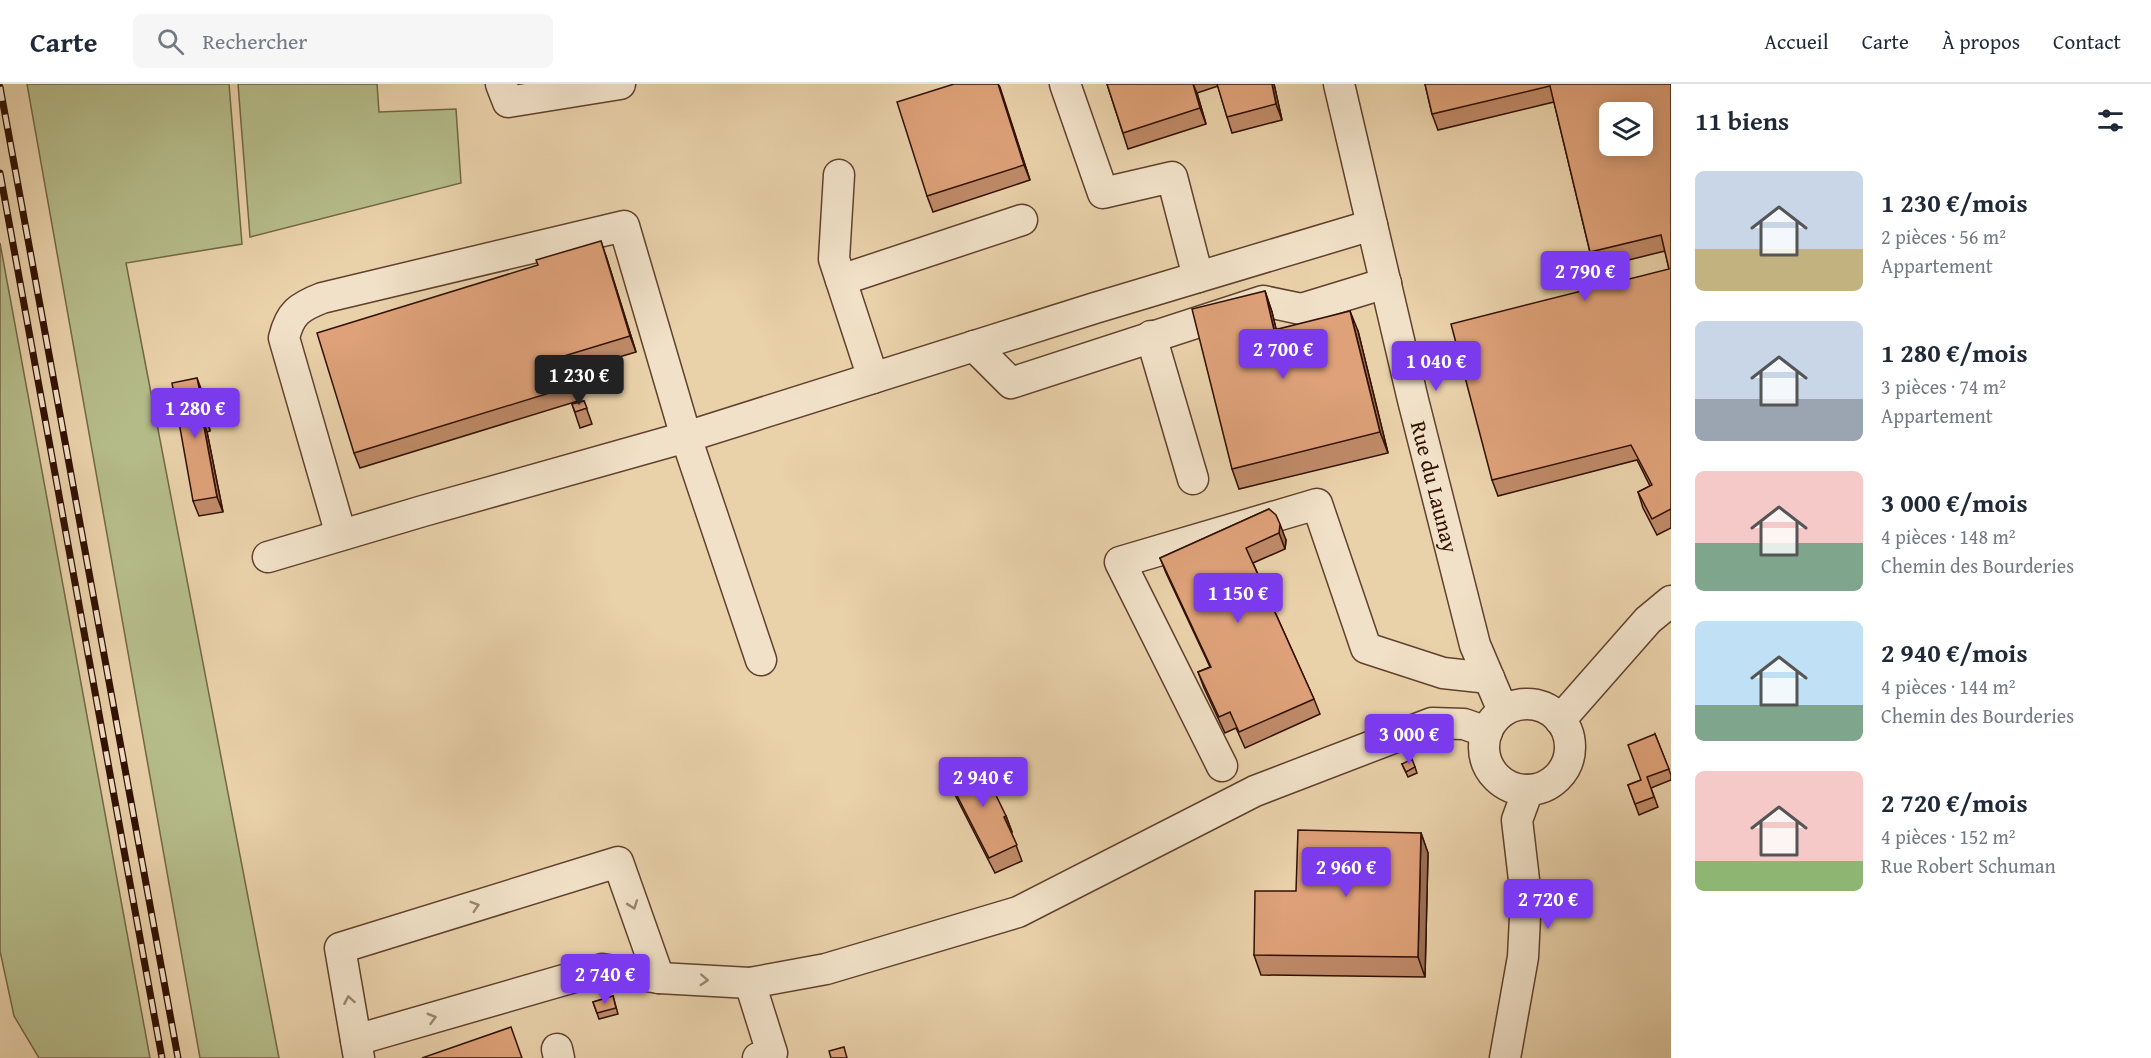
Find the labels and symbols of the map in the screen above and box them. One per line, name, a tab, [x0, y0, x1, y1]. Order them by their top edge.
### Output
pin: 2 790 €	[1530, 251, 1640, 302]
pin: 2 700 €	[1228, 329, 1338, 380]
pin: 1 040 €	[1381, 341, 1491, 392]
pin: 1 230 €	[524, 355, 634, 406]
pin: 1 280 €	[140, 388, 250, 439]
street label: Rue du Launay	[1403, 417, 1467, 556]
pin: 1 150 €	[1183, 573, 1293, 624]
pin: 3 000 €	[1354, 714, 1464, 765]
pin: 2 940 €	[928, 757, 1038, 808]
pin: 2 960 €	[1291, 847, 1401, 898]
pin: 2 720 €	[1493, 879, 1603, 930]
one-way arrow	[626, 899, 639, 910]
one-way arrow	[470, 901, 480, 913]
pin: 2 740 €	[550, 954, 660, 1005]
one-way arrow	[700, 974, 709, 987]
one-way arrow	[343, 996, 356, 1006]
one-way arrow	[426, 1013, 437, 1025]

